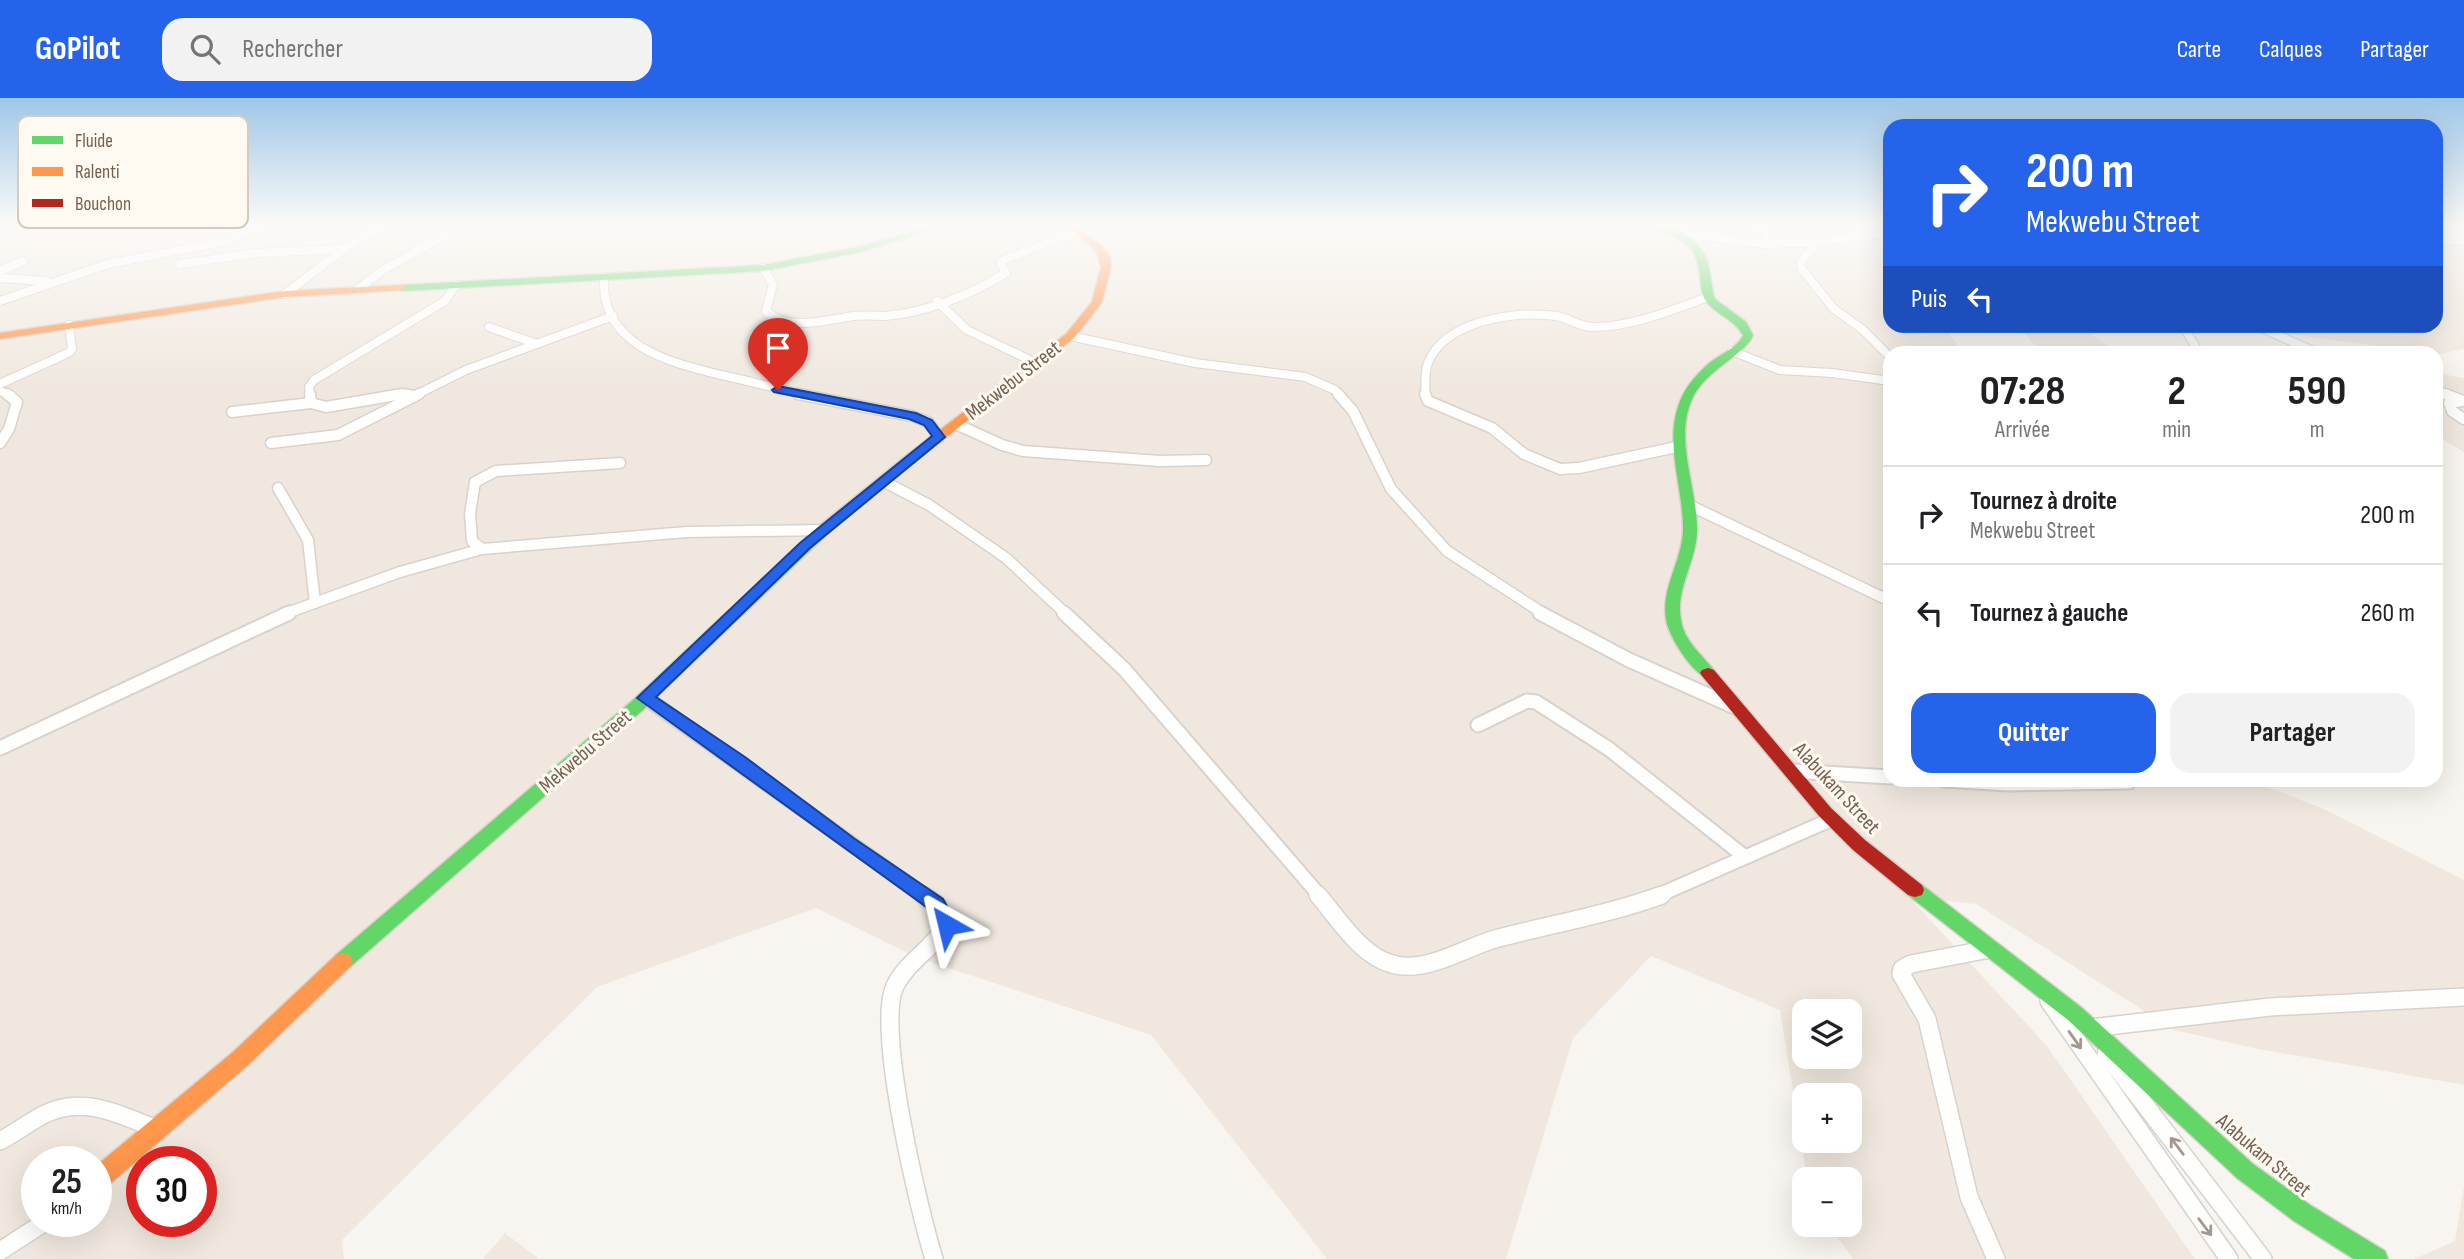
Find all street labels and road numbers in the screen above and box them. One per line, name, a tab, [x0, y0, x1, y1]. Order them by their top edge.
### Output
street label: Mekwebu Street	[961, 335, 1066, 425]
street label: Mekwebu Street	[534, 704, 637, 798]
street label: Alabukam Street	[1787, 737, 1885, 839]
street label: Alabukam Street	[2210, 1108, 2316, 1202]

